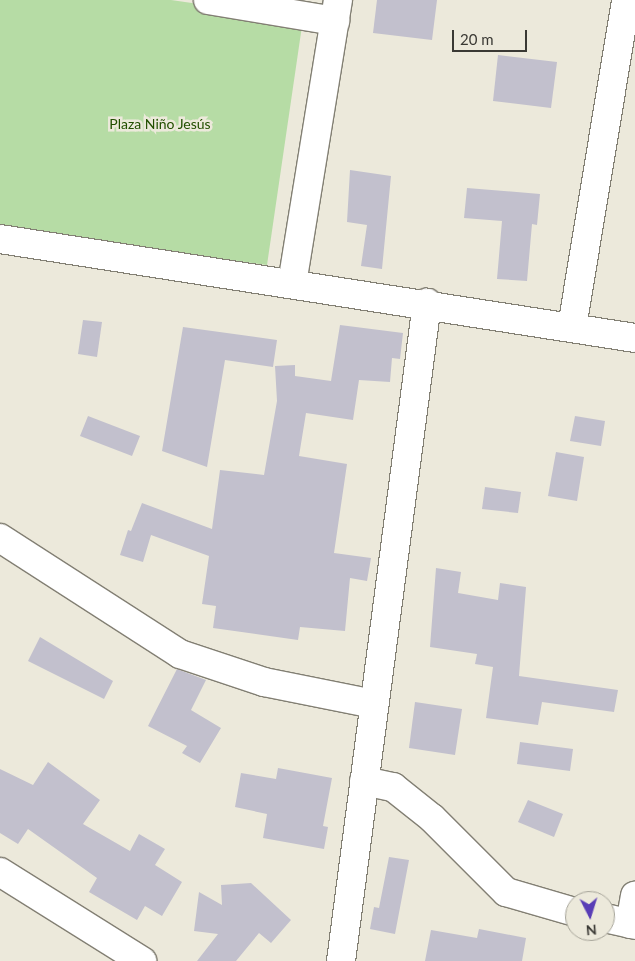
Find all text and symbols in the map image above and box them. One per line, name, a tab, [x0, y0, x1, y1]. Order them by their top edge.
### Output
scale bar	[455, 20, 530, 52]
text: 20 m	[460, 30, 494, 48]
park label: Plaza Niño Jesús	[109, 116, 211, 132]
north arrow	[565, 891, 615, 941]
text: N	[585, 922, 597, 939]

